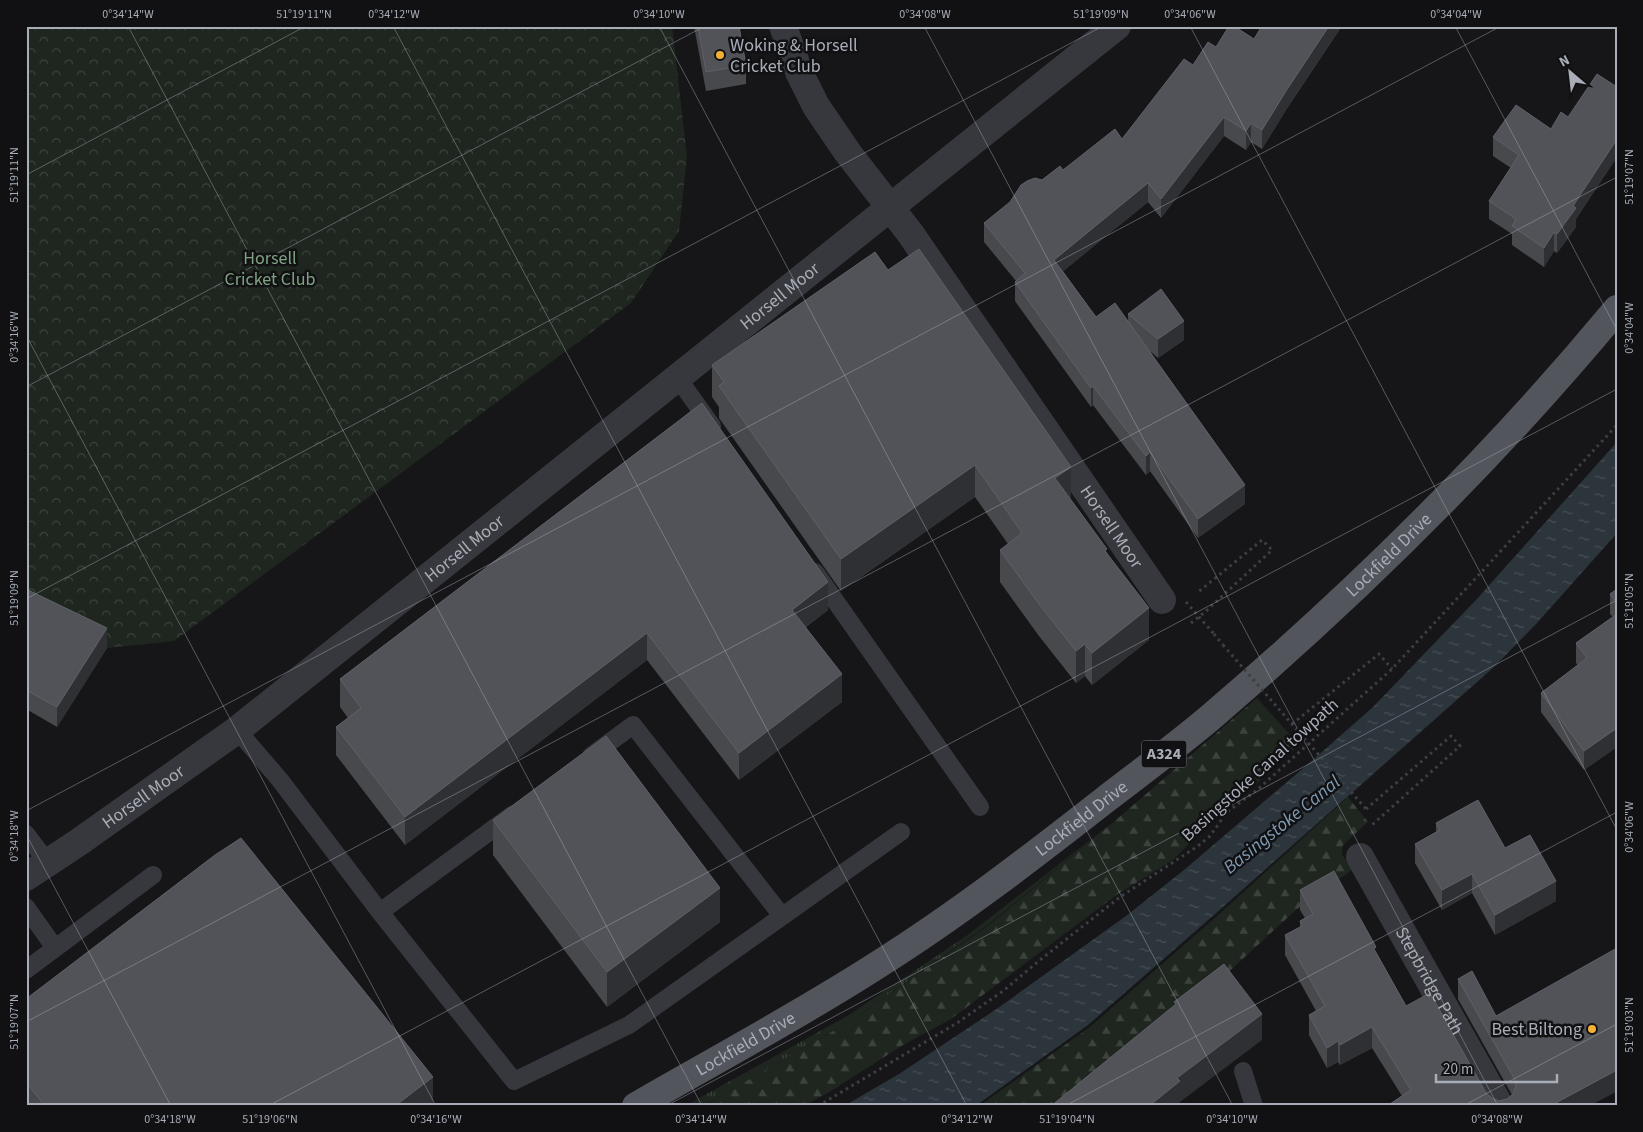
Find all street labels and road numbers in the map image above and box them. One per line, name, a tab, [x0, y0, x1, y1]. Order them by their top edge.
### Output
street label: Horsell Moor	[734, 256, 825, 336]
street label: Horsell Moor	[1074, 480, 1149, 574]
street label: Lockfield Drive	[1340, 507, 1437, 603]
street label: Horsell Moor	[419, 508, 510, 588]
street label: Basingstoke Canal towpath	[1177, 694, 1343, 846]
road number: A324	[1142, 741, 1186, 768]
street label: Horsell Moor	[97, 758, 190, 835]
street label: Lockfield Drive	[1030, 774, 1133, 862]
street label: Stepbridge Path	[1389, 922, 1470, 1039]
street label: Lockfield Drive	[691, 1005, 800, 1082]

